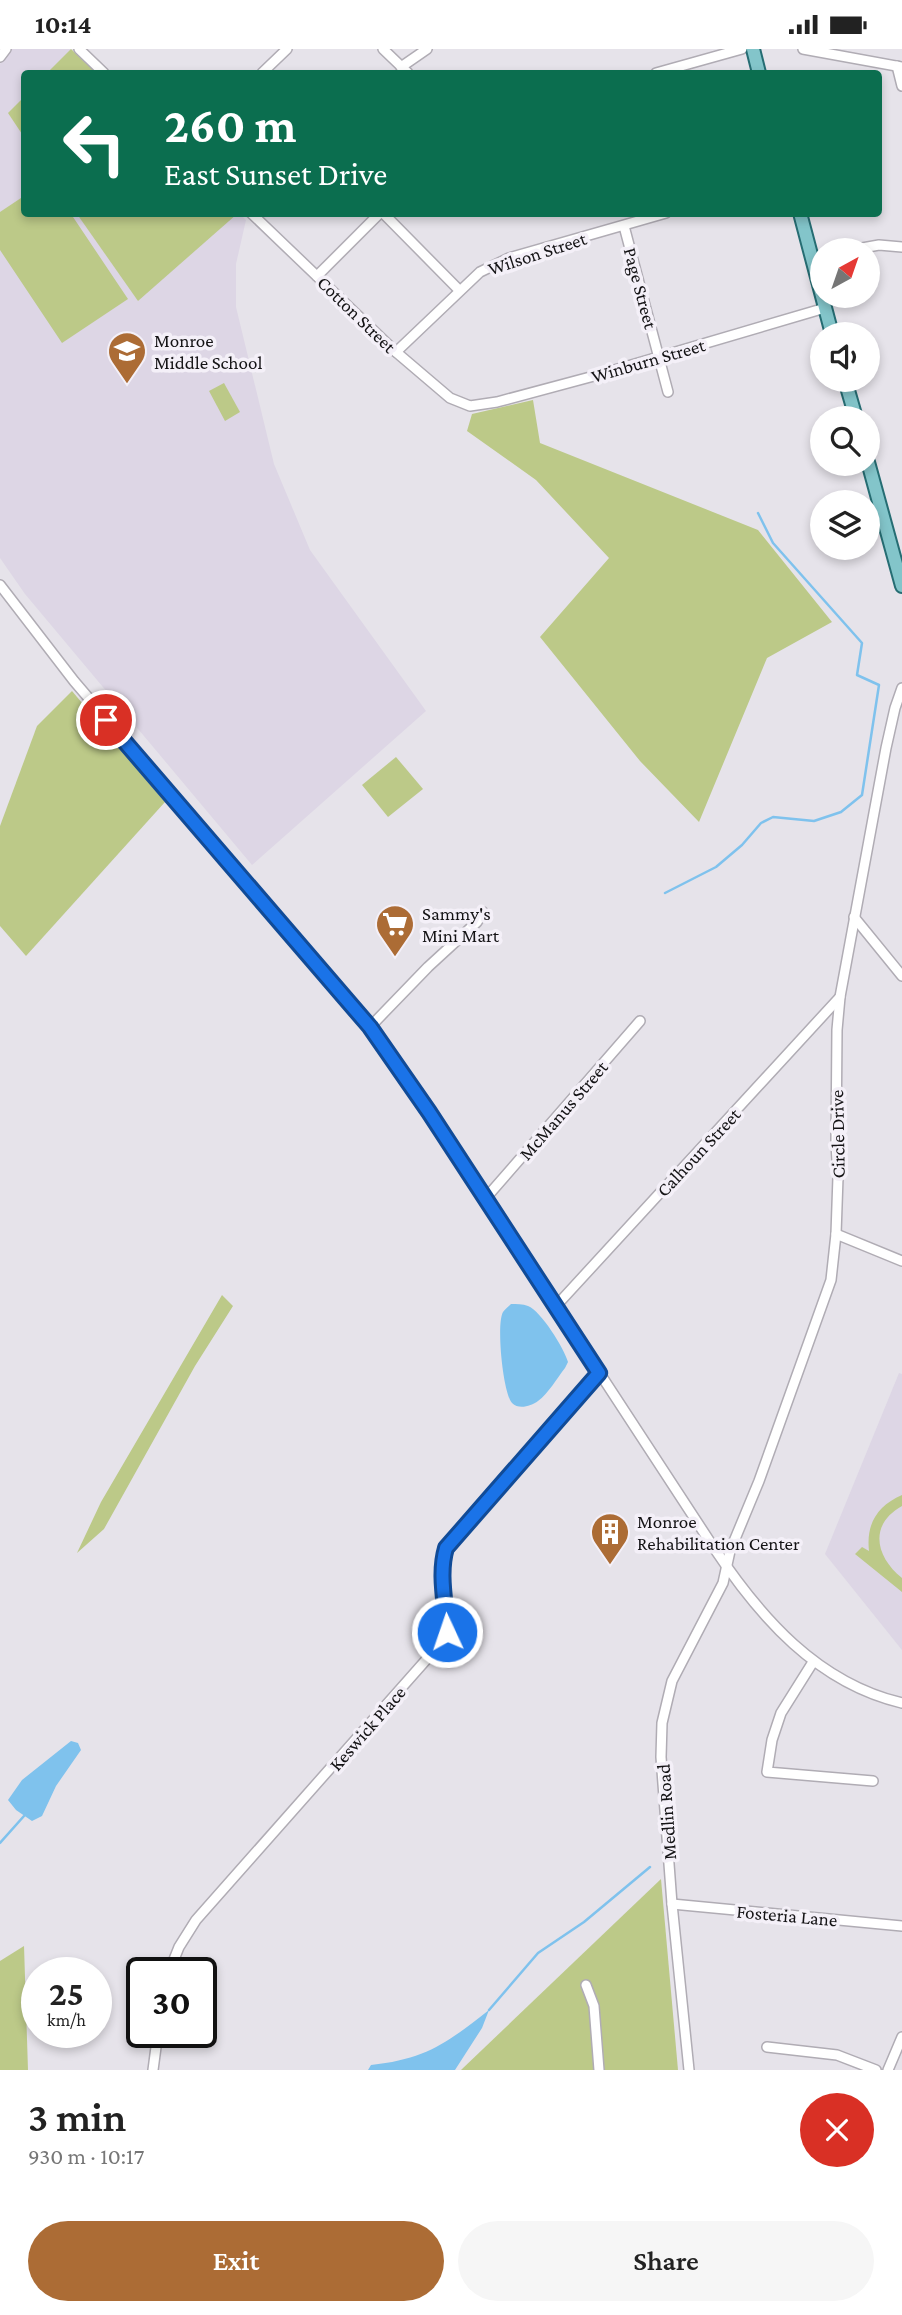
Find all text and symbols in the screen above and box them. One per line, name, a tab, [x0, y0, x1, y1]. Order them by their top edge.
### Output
text: 10:14	[35, 10, 92, 39]
icon: left	[49, 98, 140, 189]
text: 260 m	[164, 98, 296, 153]
text: East Sunset Drive	[164, 156, 387, 192]
street label: Wilson Street	[485, 227, 590, 279]
north arrow	[810, 238, 880, 308]
map controls	[810, 238, 880, 560]
street label: Page Street	[620, 245, 662, 332]
street label: Cotton Street	[313, 272, 401, 357]
button: sound	[810, 322, 880, 392]
school or university icon: Monroe Middle School	[106, 330, 148, 385]
place label: Monroe Middle School	[154, 330, 262, 373]
street label: Winburn Street	[589, 334, 708, 387]
button: search	[810, 406, 880, 476]
button: layers	[810, 490, 880, 560]
pin	[76, 690, 136, 750]
icon: arrive	[87, 701, 125, 739]
supermarket icon: Sammy's Mini Mart	[374, 903, 416, 958]
place label: Sammy's Mini Mart	[422, 903, 500, 946]
street label: McManus Street	[515, 1056, 612, 1164]
street label: Circle Drive	[826, 1090, 849, 1178]
street label: Calhoun Street	[652, 1103, 745, 1201]
building icon: Monroe Rehabilitation Center	[589, 1511, 631, 1566]
place label: Monroe Rehabilitation Center	[637, 1511, 800, 1554]
position arrow	[410, 1595, 484, 1669]
street label: Keswick Place	[325, 1682, 410, 1775]
street label: Medlin Road	[653, 1763, 680, 1861]
street label: Fosteria Lane	[736, 1901, 838, 1930]
speed limit sign: 30	[126, 1957, 217, 2048]
text: 25	[49, 1974, 84, 2013]
text: km/h	[47, 2010, 86, 2030]
text: 3 min	[28, 2093, 126, 2140]
button: close	[800, 2093, 874, 2167]
text: 930 m · 10:17	[28, 2143, 144, 2169]
button: Exit	[28, 2221, 444, 2301]
button: Share	[458, 2221, 874, 2301]

